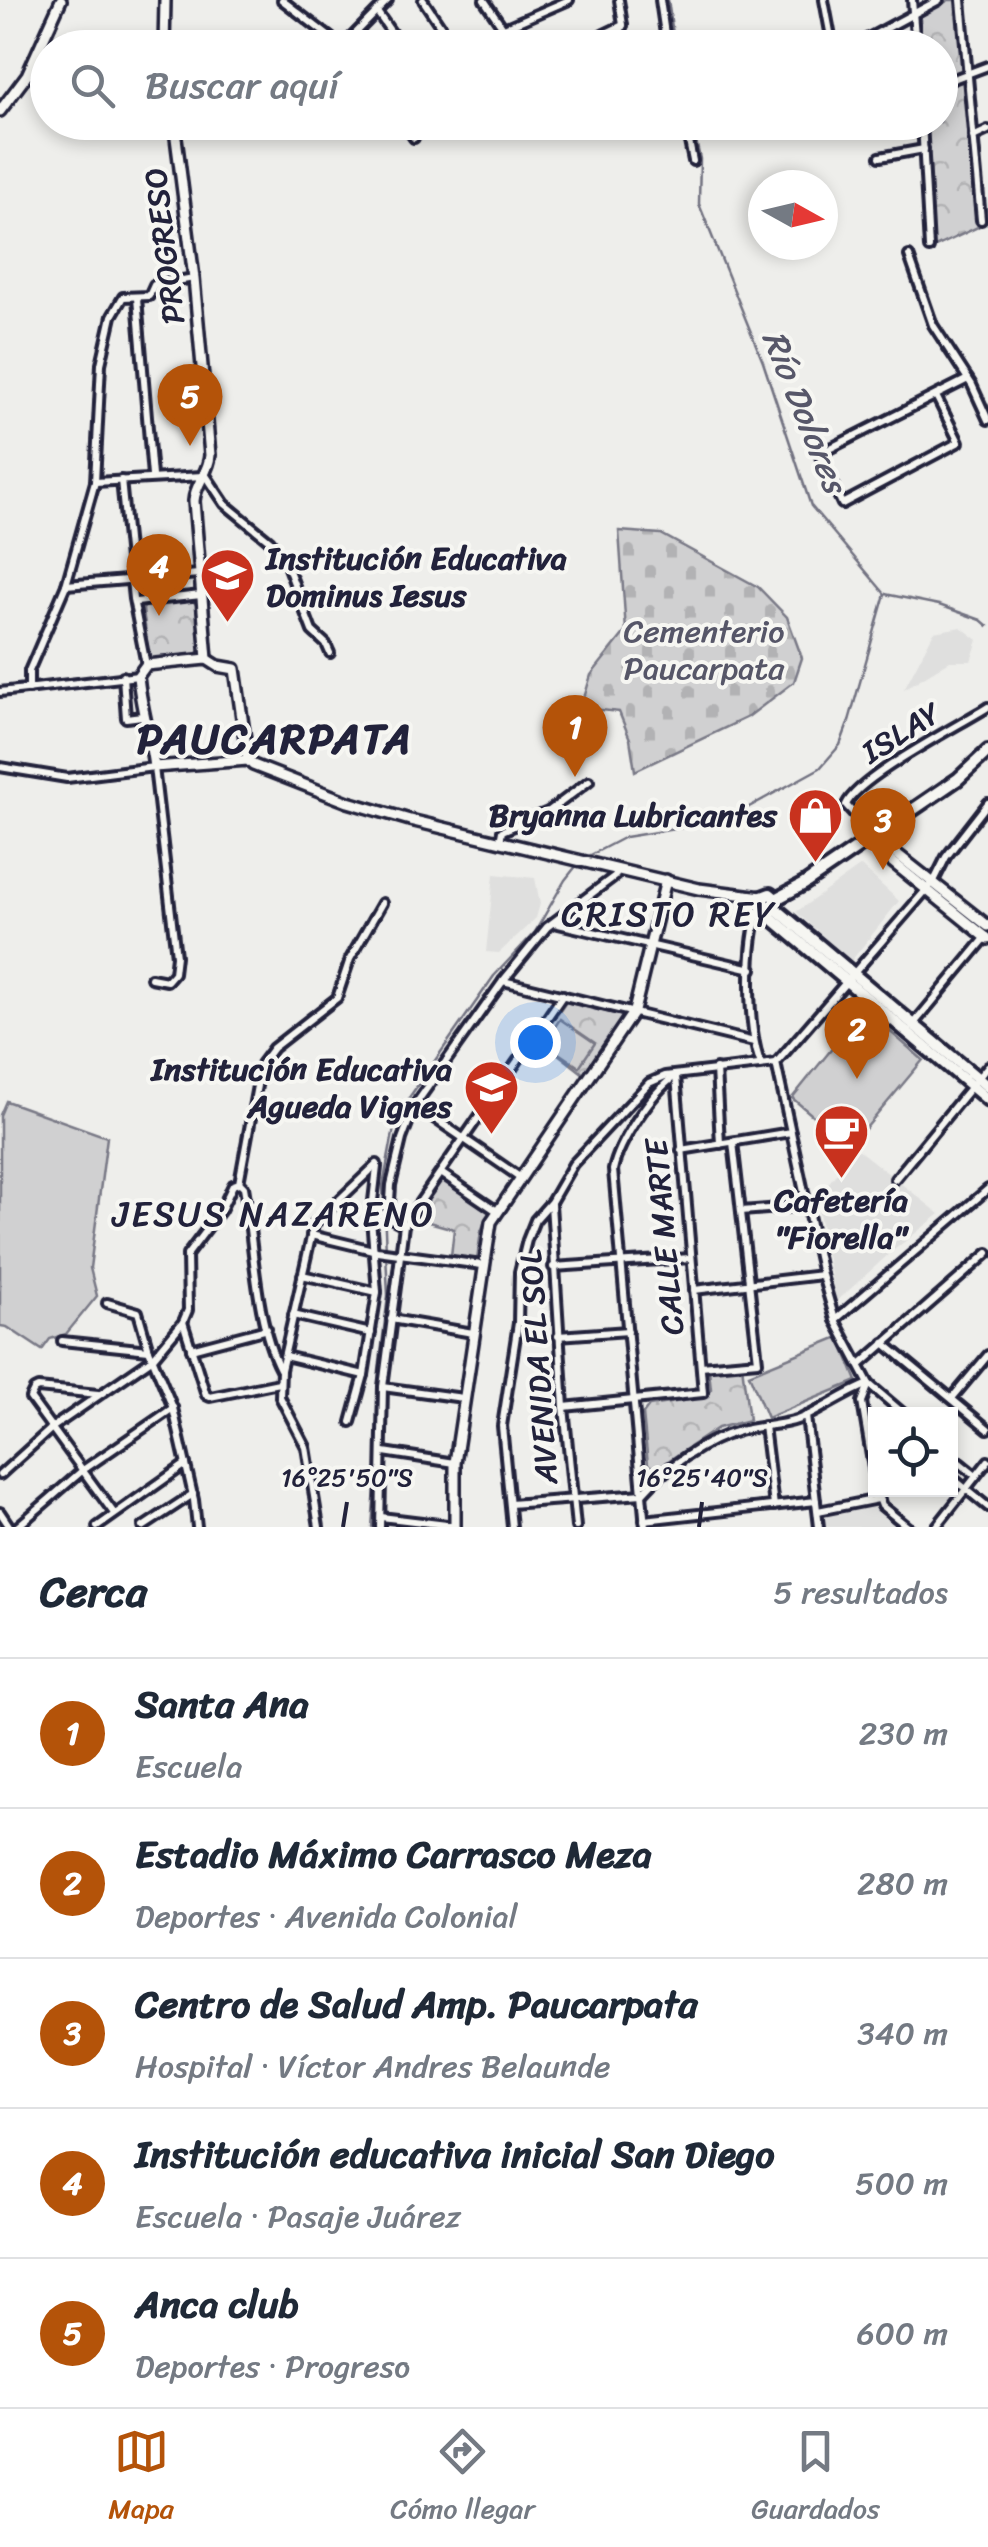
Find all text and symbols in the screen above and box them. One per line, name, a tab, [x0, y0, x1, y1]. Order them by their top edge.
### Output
search box	[30, 30, 958, 140]
text: Buscar aquí	[145, 52, 339, 119]
icon: search	[65, 58, 120, 113]
street label: PROGRESO	[127, 164, 202, 328]
north arrow	[748, 170, 838, 260]
water label: Río Dolores	[744, 320, 867, 505]
pin: 5	[158, 364, 222, 446]
place label: Institución Educativa Dominus Iesus	[264, 530, 567, 624]
pin: 4	[126, 534, 192, 616]
school or university icon: Institución Educativa Dominus Iesus	[197, 546, 257, 625]
park label: Cementerio Paucarpata	[623, 603, 785, 697]
street label: ISLAY	[849, 685, 953, 780]
pin: 1	[542, 694, 608, 777]
district label: PAUCARPATA	[137, 702, 413, 776]
shop icon: Bryanna Lubricantes	[786, 785, 846, 864]
place label: Bryanna Lubricantes	[489, 787, 778, 844]
pin: 3	[850, 788, 916, 870]
district label: CRISTO REY	[561, 883, 777, 945]
pin: 2	[824, 996, 890, 1079]
your location	[510, 1017, 561, 1068]
place label: Institución Educativa Agueda Vignes	[149, 1041, 453, 1135]
school or university icon: Institución Educativa Agueda Vignes	[461, 1057, 521, 1136]
cafe icon: Cafetería "Fiorella"	[811, 1101, 871, 1180]
street label: CALLE MARTE	[627, 1134, 701, 1337]
place label: Cafetería "Fiorella"	[773, 1172, 910, 1266]
district label: JESUS NAZARENO	[111, 1183, 436, 1245]
street label: AVENIDA EL SOL	[502, 1248, 575, 1487]
map controls	[868, 1407, 958, 1497]
button: locate	[868, 1407, 958, 1497]
text: 16°25'50"S	[281, 1455, 413, 1500]
text: 16°25'40"S	[636, 1455, 768, 1500]
text: Cerca	[40, 1555, 147, 1629]
text: 5 resultados	[773, 1564, 948, 1621]
text: Santa Ana	[135, 1671, 309, 1738]
text: 1	[66, 1705, 79, 1762]
text: 230 m	[859, 1705, 948, 1762]
text: Escuela	[135, 1738, 242, 1795]
text: Estadio Máximo Carrasco Meza	[135, 1821, 652, 1888]
text: 2	[63, 1855, 82, 1912]
text: 280 m	[857, 1855, 948, 1912]
text: Deportes · Avenida Colonial	[135, 1888, 518, 1945]
text: Centro de Salud Amp. Paucarpata	[135, 1971, 698, 2038]
text: 3	[64, 2005, 81, 2062]
text: 340 m	[857, 2005, 948, 2062]
text: Hospital · Víctor Andres Belaunde	[135, 2038, 611, 2095]
text: Institución educativa inicial San Diego	[135, 2121, 774, 2188]
text: 4	[62, 2155, 83, 2212]
text: 500 m	[855, 2155, 948, 2212]
text: Escuela · Pasaje Juárez	[135, 2188, 461, 2245]
text: Anca club	[135, 2271, 299, 2338]
text: 5	[63, 2305, 82, 2362]
text: 600 m	[856, 2305, 948, 2362]
text: Deportes · Progreso	[135, 2338, 410, 2395]
tab: Mapa	[108, 2424, 174, 2533]
tab: Cómo llegar	[390, 2424, 535, 2533]
tab: Guardados	[751, 2424, 880, 2533]

